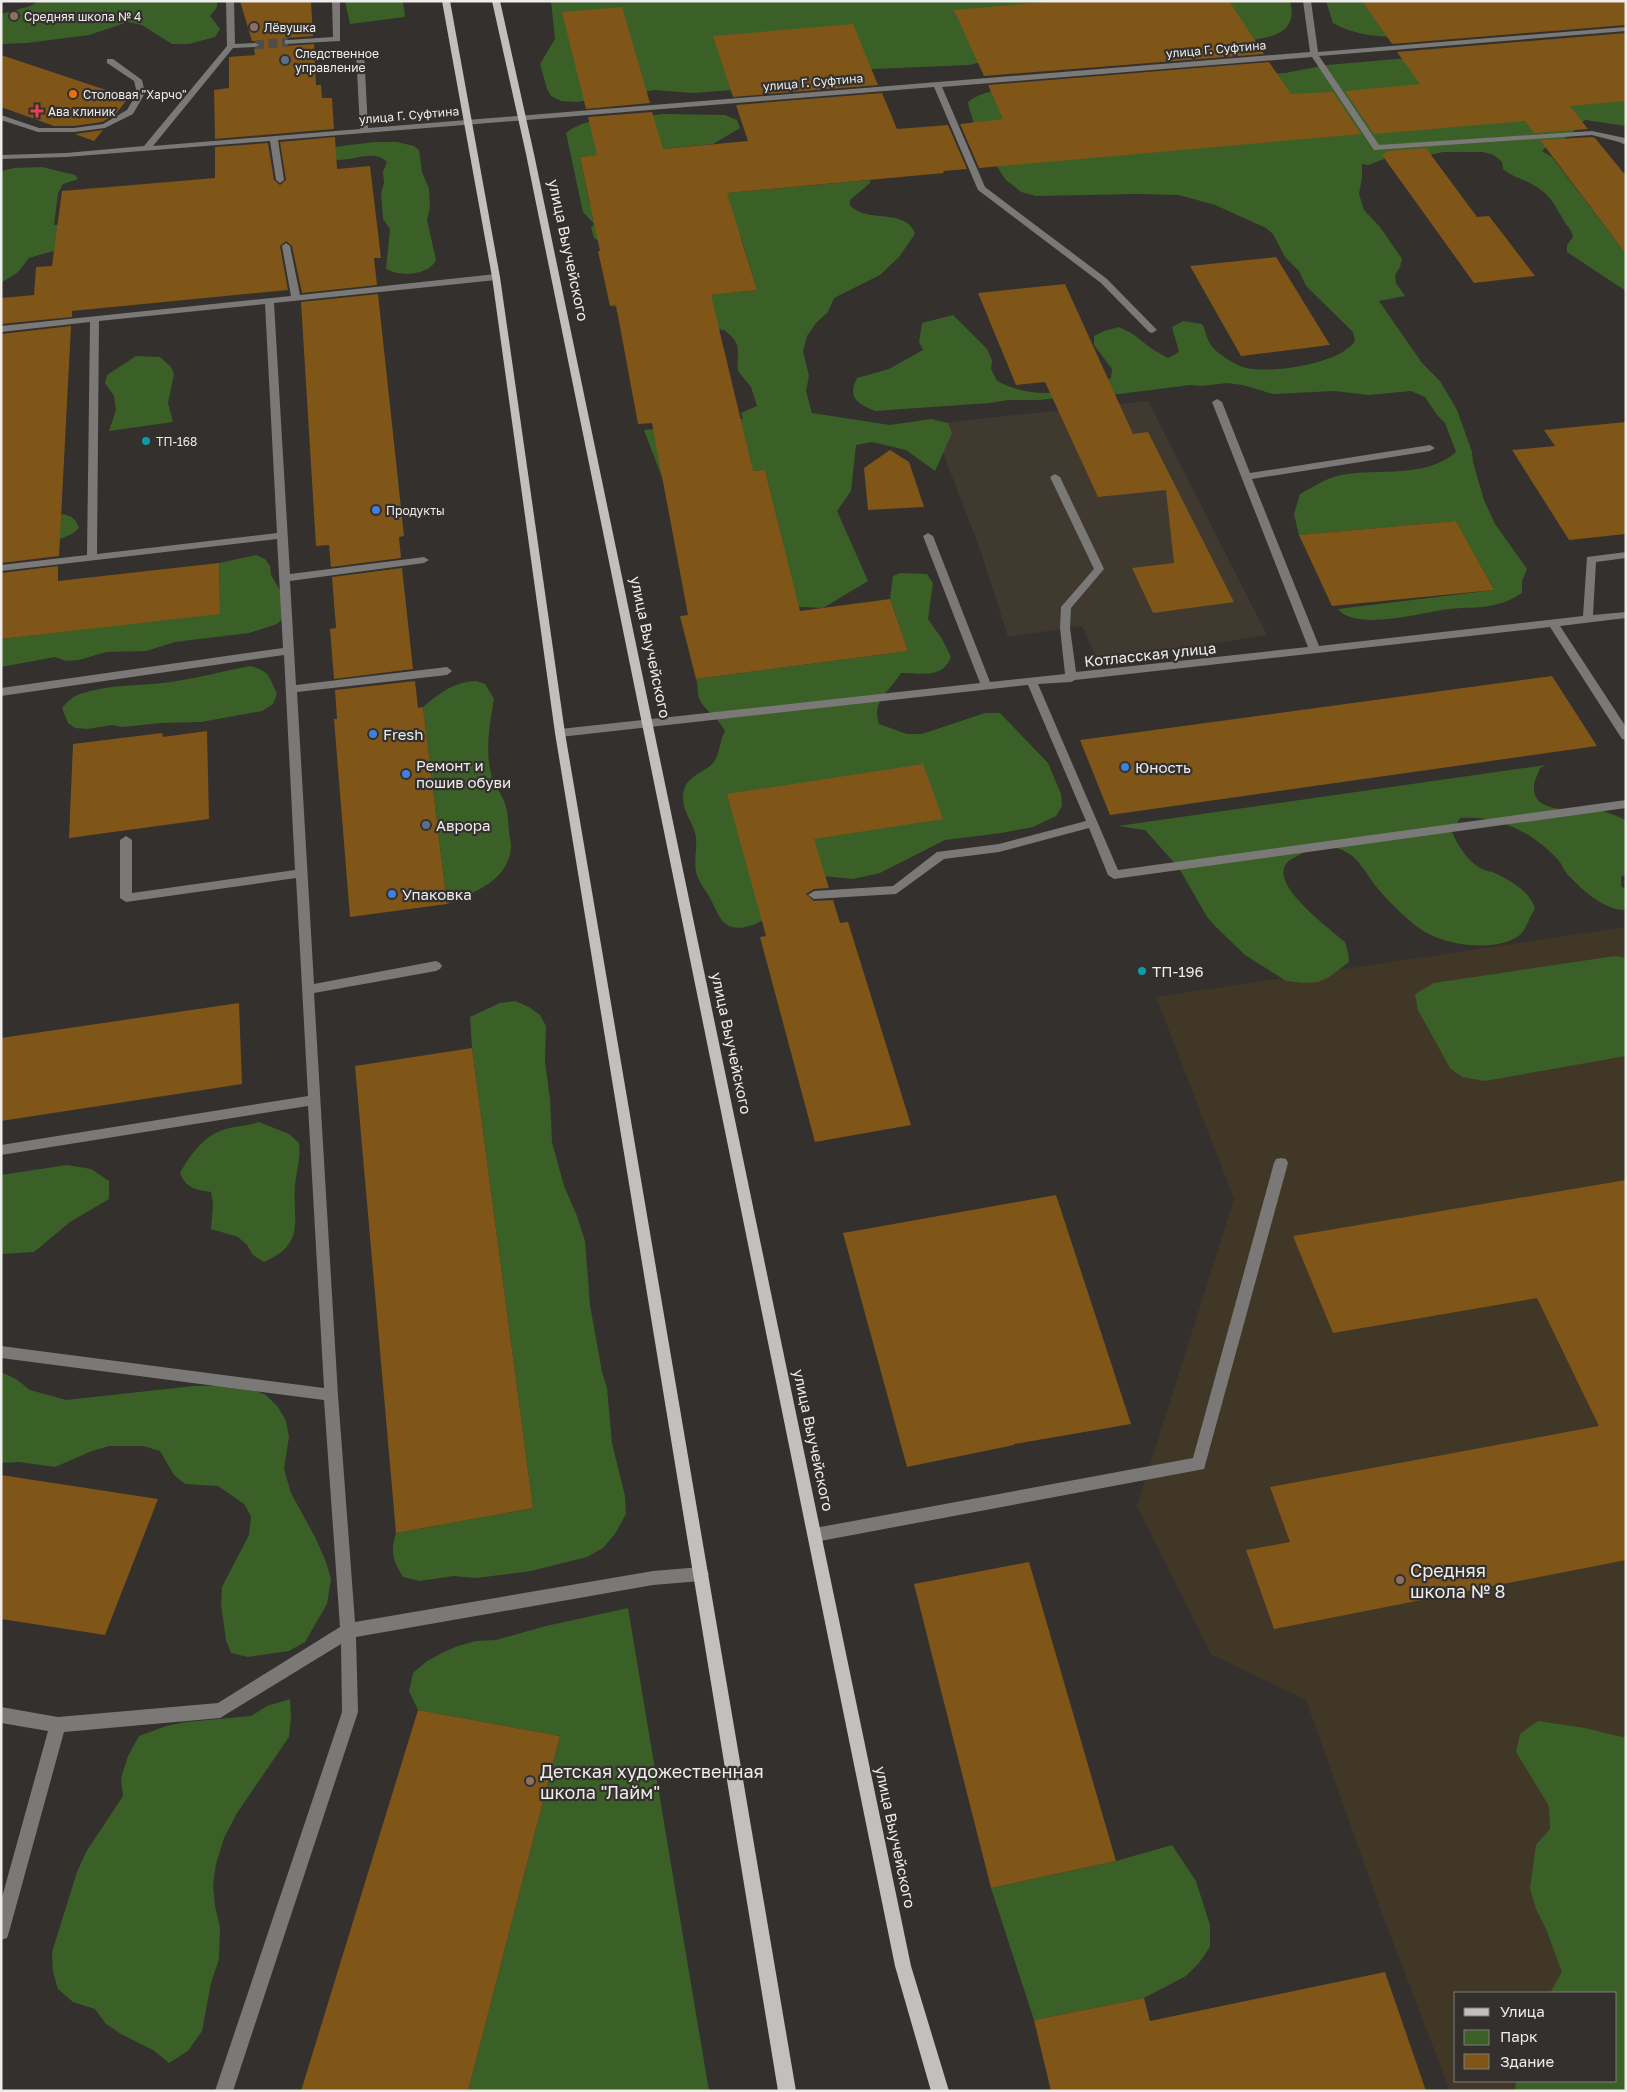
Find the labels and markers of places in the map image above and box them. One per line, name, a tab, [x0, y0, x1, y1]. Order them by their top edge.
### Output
place label: Средняя школа № 4	[24, 9, 141, 24]
marker: Средняя школа № 4	[8, 10, 20, 22]
place label: Лёвушка	[264, 20, 316, 35]
marker: Лёвушка	[248, 21, 260, 33]
place label: Следственное управление	[295, 46, 379, 75]
marker: Следственное управление	[279, 54, 291, 66]
place label: Столовая "Харчо"	[83, 87, 187, 102]
marker: Столовая "Харчо"	[67, 88, 79, 100]
marker: Ава клиник	[30, 104, 44, 118]
place label: Ава клиник	[48, 104, 116, 119]
place label: ТП-168	[156, 434, 197, 449]
marker: ТП-168	[140, 435, 152, 447]
place label: Продукты	[386, 503, 445, 518]
marker: Продукты	[370, 504, 382, 516]
place label: Fresh	[383, 725, 424, 743]
marker: Fresh	[367, 728, 379, 740]
place label: Ремонт и пошив обуви	[416, 756, 511, 791]
place label: Юность	[1135, 758, 1191, 776]
marker: Юность	[1119, 761, 1131, 773]
marker: Ремонт и пошив обуви	[400, 768, 412, 780]
place label: Аврора	[436, 816, 490, 834]
marker: Аврора	[420, 819, 432, 831]
place label: Упаковка	[402, 885, 472, 903]
marker: Упаковка	[386, 888, 398, 900]
place label: ТП-196	[1152, 962, 1204, 980]
marker: ТП-196	[1136, 965, 1148, 977]
place label: Средняя школа № 8	[1410, 1559, 1506, 1602]
marker: Средняя школа № 8	[1394, 1574, 1406, 1586]
place label: Детская художественная школа "Лайм"	[540, 1760, 764, 1803]
marker: Детская художественная школа "Лайм"	[524, 1775, 536, 1787]

